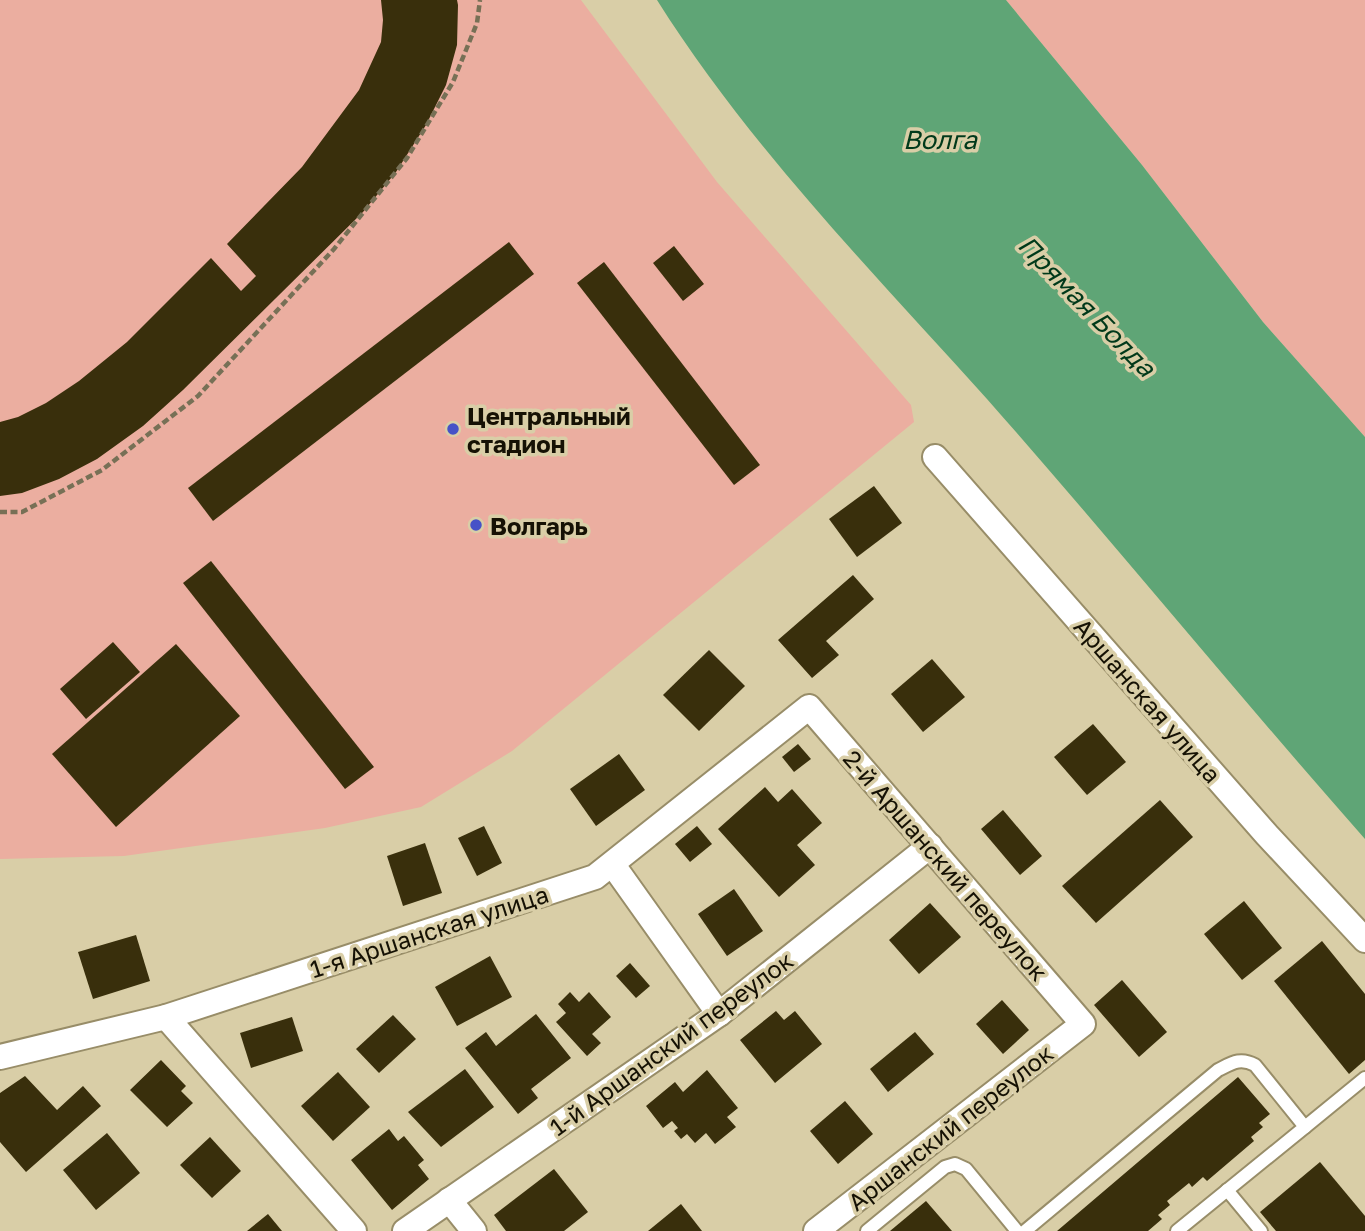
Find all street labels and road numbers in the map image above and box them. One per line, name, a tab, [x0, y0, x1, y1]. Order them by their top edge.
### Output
street label: Аршанская улица	[1069, 612, 1227, 788]
street label: 2-й Аршанский переулок	[838, 744, 1054, 986]
street label: 1-я Аршанская улица	[306, 879, 552, 983]
street label: 1-й Аршанский переулок	[544, 945, 799, 1141]
street label: Аршанский переулок	[842, 1038, 1059, 1216]

